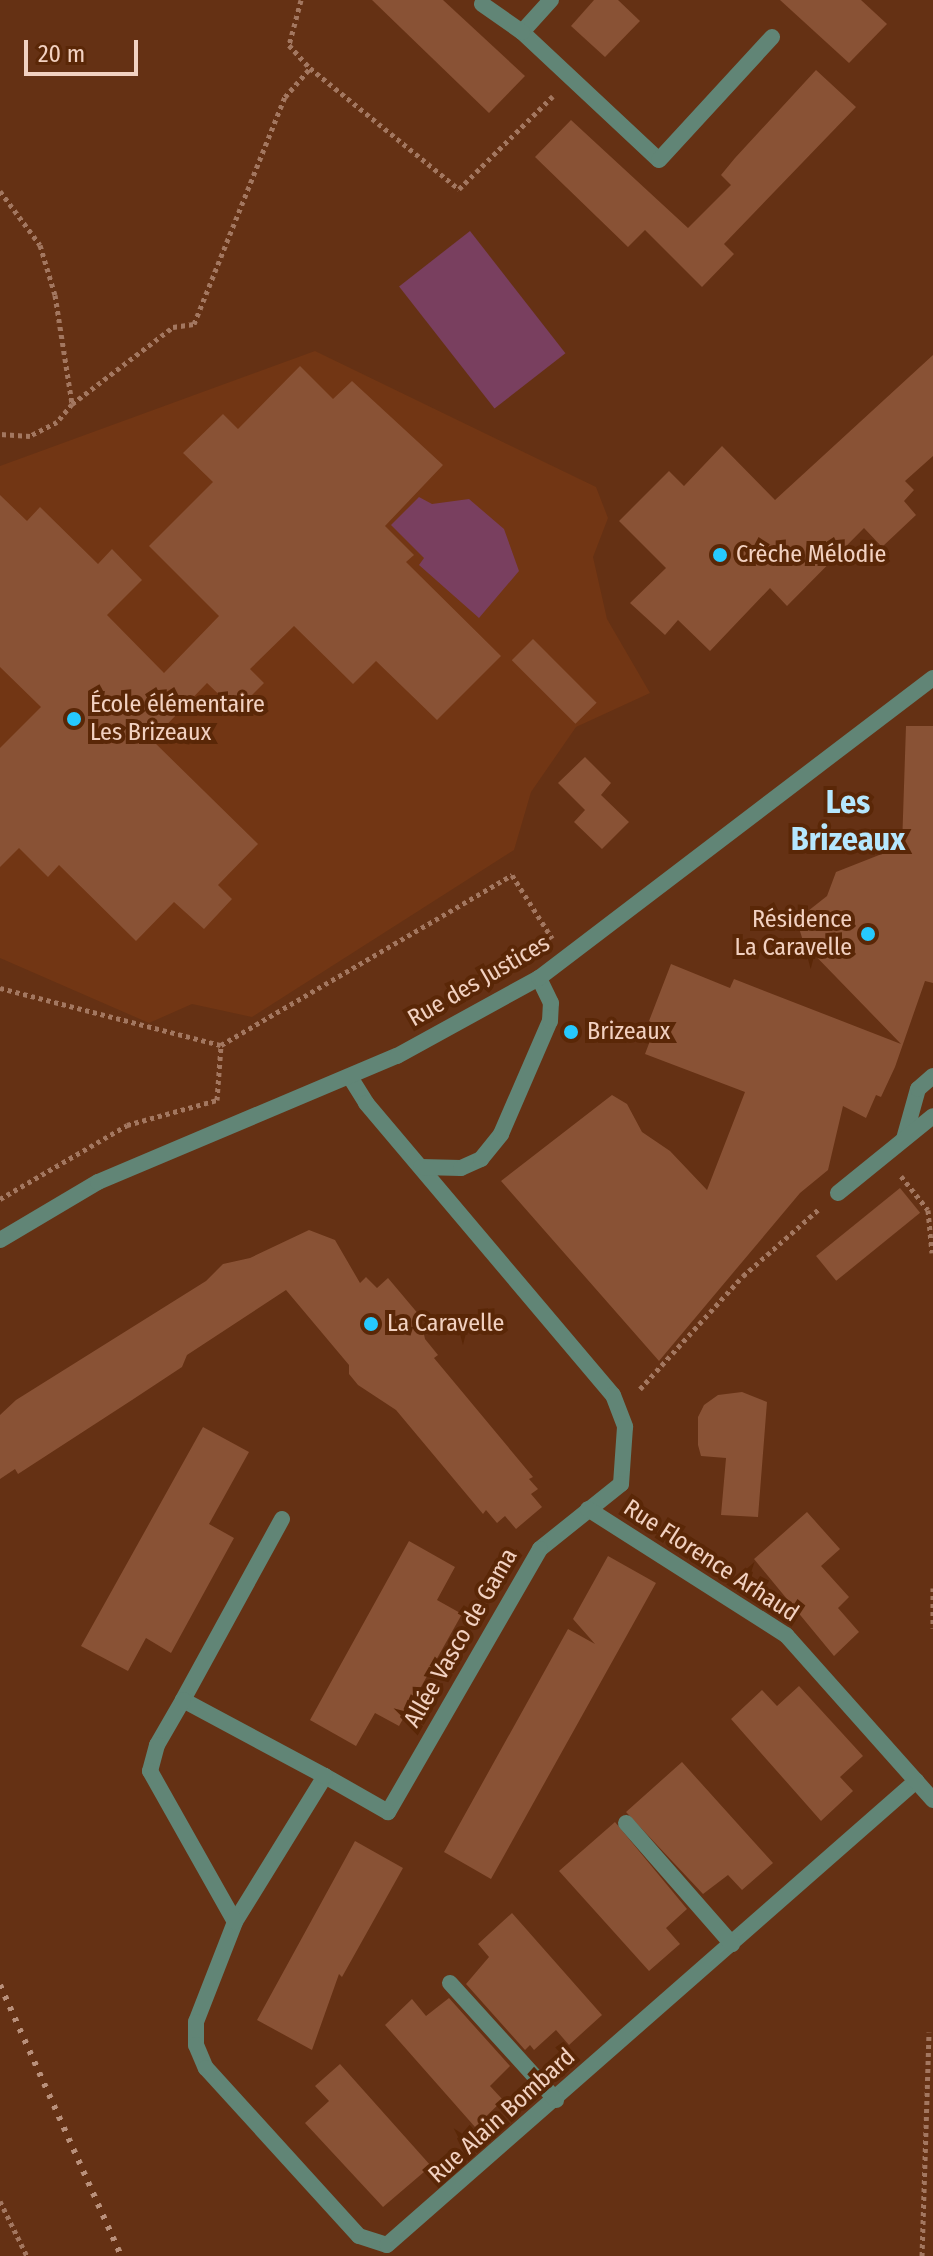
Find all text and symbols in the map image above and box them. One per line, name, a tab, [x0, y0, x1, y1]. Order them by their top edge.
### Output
scale bar	[28, 24, 142, 74]
text: 20 m	[38, 40, 85, 68]
place label: Crèche Mélodie	[736, 541, 886, 569]
marker: Crèche Mélodie	[711, 546, 729, 564]
place label: École élémentaire Les Brizeaux	[90, 691, 265, 747]
marker: École élémentaire Les Brizeaux	[65, 710, 83, 728]
district label: Les Brizeaux	[791, 784, 905, 859]
place label: Résidence La Caravelle	[735, 906, 852, 962]
marker: Résidence La Caravelle	[859, 925, 877, 943]
street label: Rue des Justices	[403, 929, 555, 1033]
place label: Brizeaux	[587, 1018, 670, 1046]
marker: Brizeaux	[562, 1023, 580, 1041]
place label: La Caravelle	[387, 1310, 504, 1338]
marker: La Caravelle	[362, 1315, 380, 1333]
street label: Rue Florence Arhaud	[618, 1494, 804, 1628]
street label: Allée Vasco de Gama	[398, 1543, 524, 1733]
street label: Rue Alain Bombard	[423, 2043, 581, 2189]

